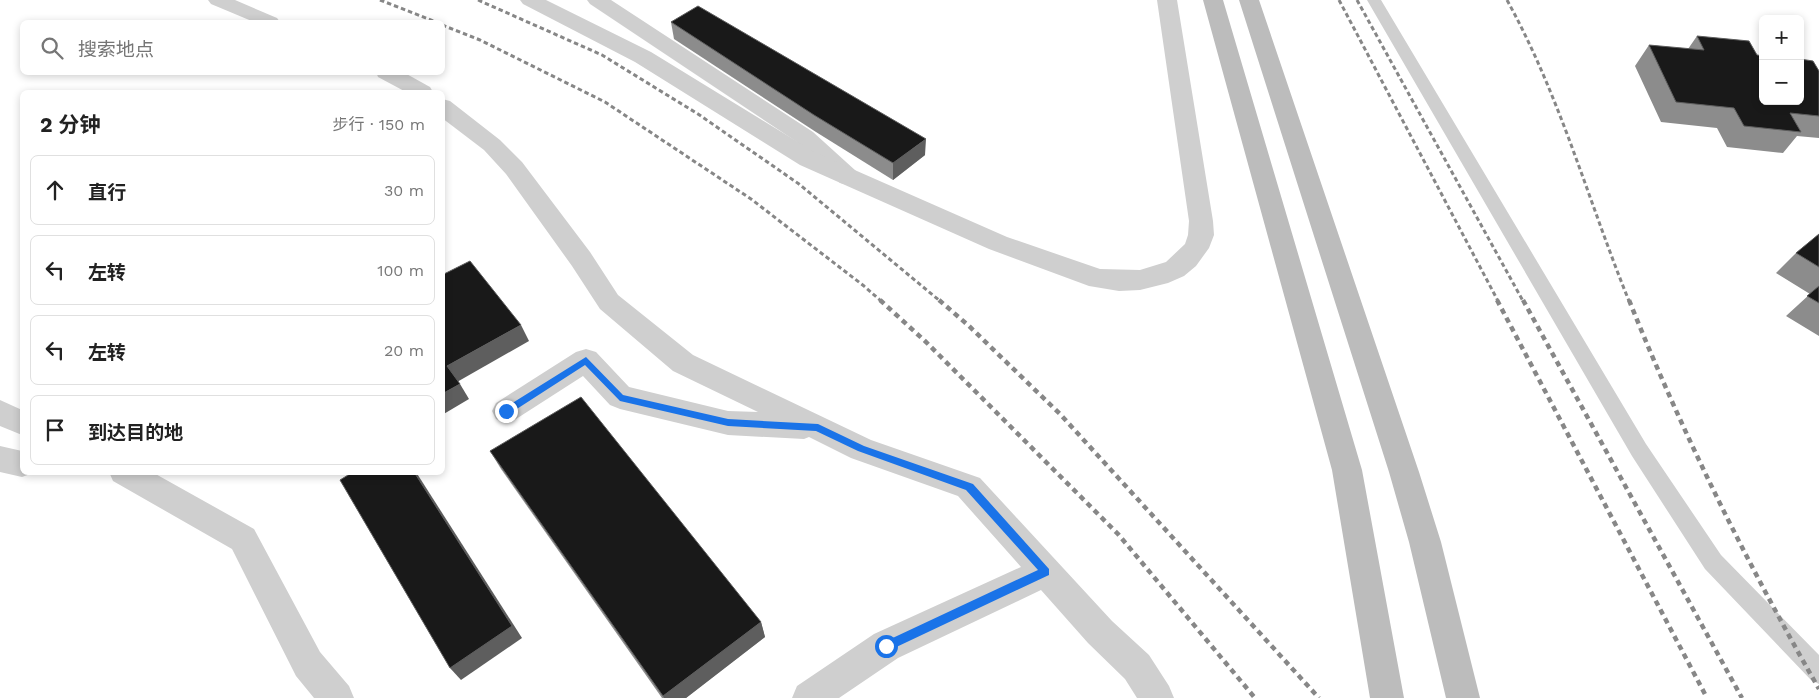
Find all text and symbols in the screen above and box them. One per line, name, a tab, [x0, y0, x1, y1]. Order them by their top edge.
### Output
map controls	[1759, 15, 1804, 105]
button: +	[1759, 15, 1804, 60]
search box	[20, 20, 445, 75]
icon: search	[38, 34, 66, 62]
text: 搜索地点	[78, 38, 154, 61]
button: −	[1759, 60, 1804, 105]
text: 2 分钟	[40, 112, 101, 137]
text: 步行 · 150 m	[333, 115, 425, 134]
icon: ahead	[41, 176, 69, 204]
text: 直行	[88, 181, 126, 204]
text: 30 m	[384, 181, 424, 200]
icon: left	[41, 256, 69, 284]
text: 左转	[88, 261, 126, 284]
text: 100 m	[377, 261, 424, 280]
icon: left	[41, 336, 69, 364]
text: 左转	[88, 341, 126, 364]
text: 20 m	[384, 341, 424, 360]
route end	[495, 400, 518, 423]
icon: arrive	[41, 416, 69, 444]
text: 到达目的地	[88, 421, 183, 444]
route start	[875, 635, 898, 658]

